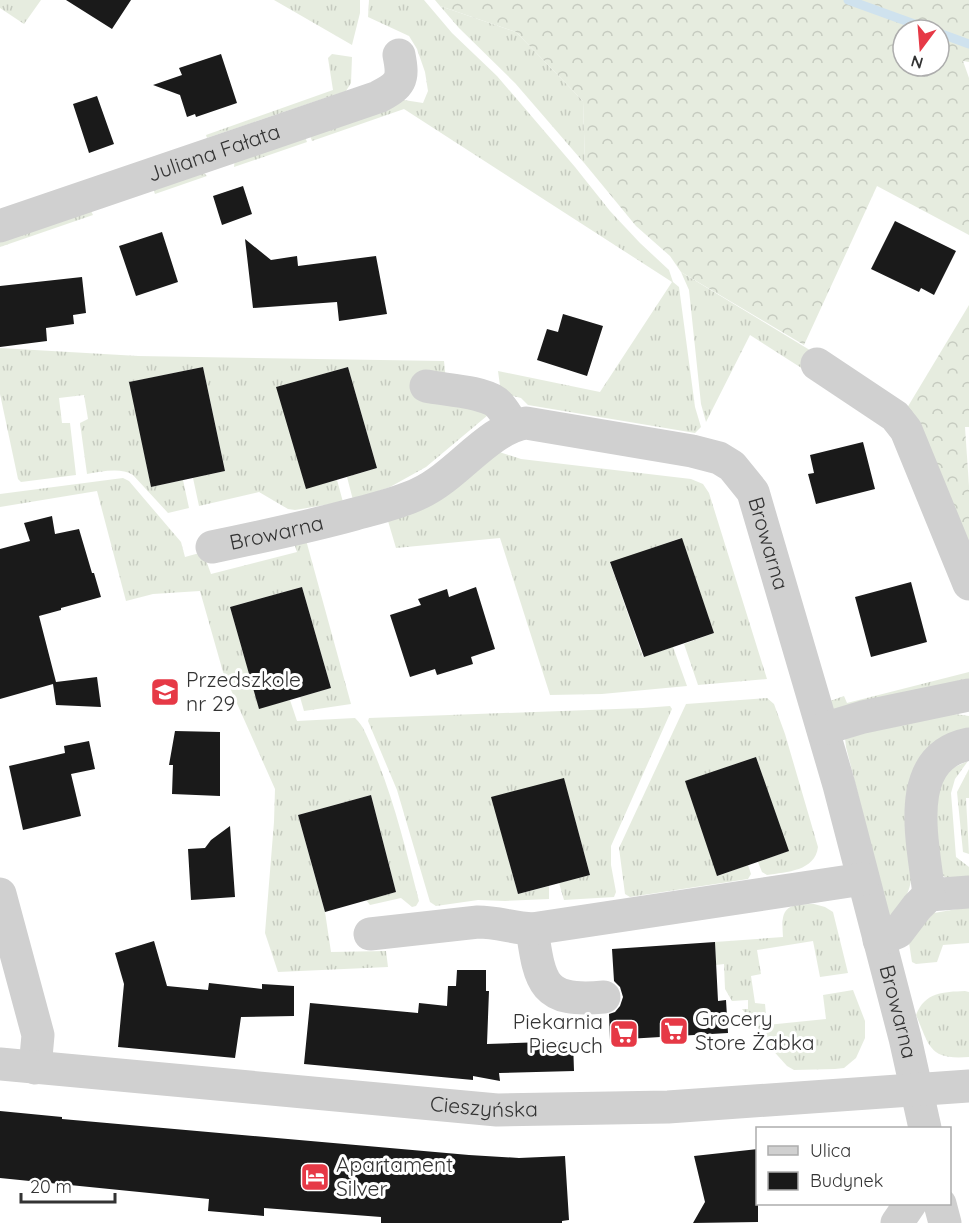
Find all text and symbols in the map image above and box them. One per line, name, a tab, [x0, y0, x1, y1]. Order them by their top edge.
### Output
north arrow	[891, 18, 951, 78]
text: N	[908, 51, 925, 74]
street label: Juliana Fałata	[144, 117, 283, 187]
street label: Browarna	[743, 494, 795, 593]
street label: Browarna	[227, 509, 326, 555]
place label: Przedszkole nr 29	[186, 666, 301, 716]
school or university icon: Przedszkole nr 29	[149, 676, 181, 708]
street label: Browarna	[874, 962, 923, 1061]
place label: Grocery Store Żabka	[695, 1005, 815, 1055]
place label: Piekarnia Piecuch	[513, 1008, 603, 1058]
supermarket icon: Grocery Store Żabka	[658, 1015, 690, 1047]
supermarket icon: Piekarnia Piecuch	[608, 1018, 640, 1050]
street label: Cieszyńska	[429, 1090, 538, 1122]
legend	[756, 1127, 951, 1205]
text: Ulica	[810, 1139, 851, 1162]
place label: Apartament Silver	[336, 1151, 453, 1201]
hotel icon: Apartament Silver	[299, 1161, 331, 1193]
scale bar	[21, 1166, 116, 1204]
text: Budynek	[810, 1169, 883, 1192]
text: 20 m	[30, 1175, 72, 1198]

